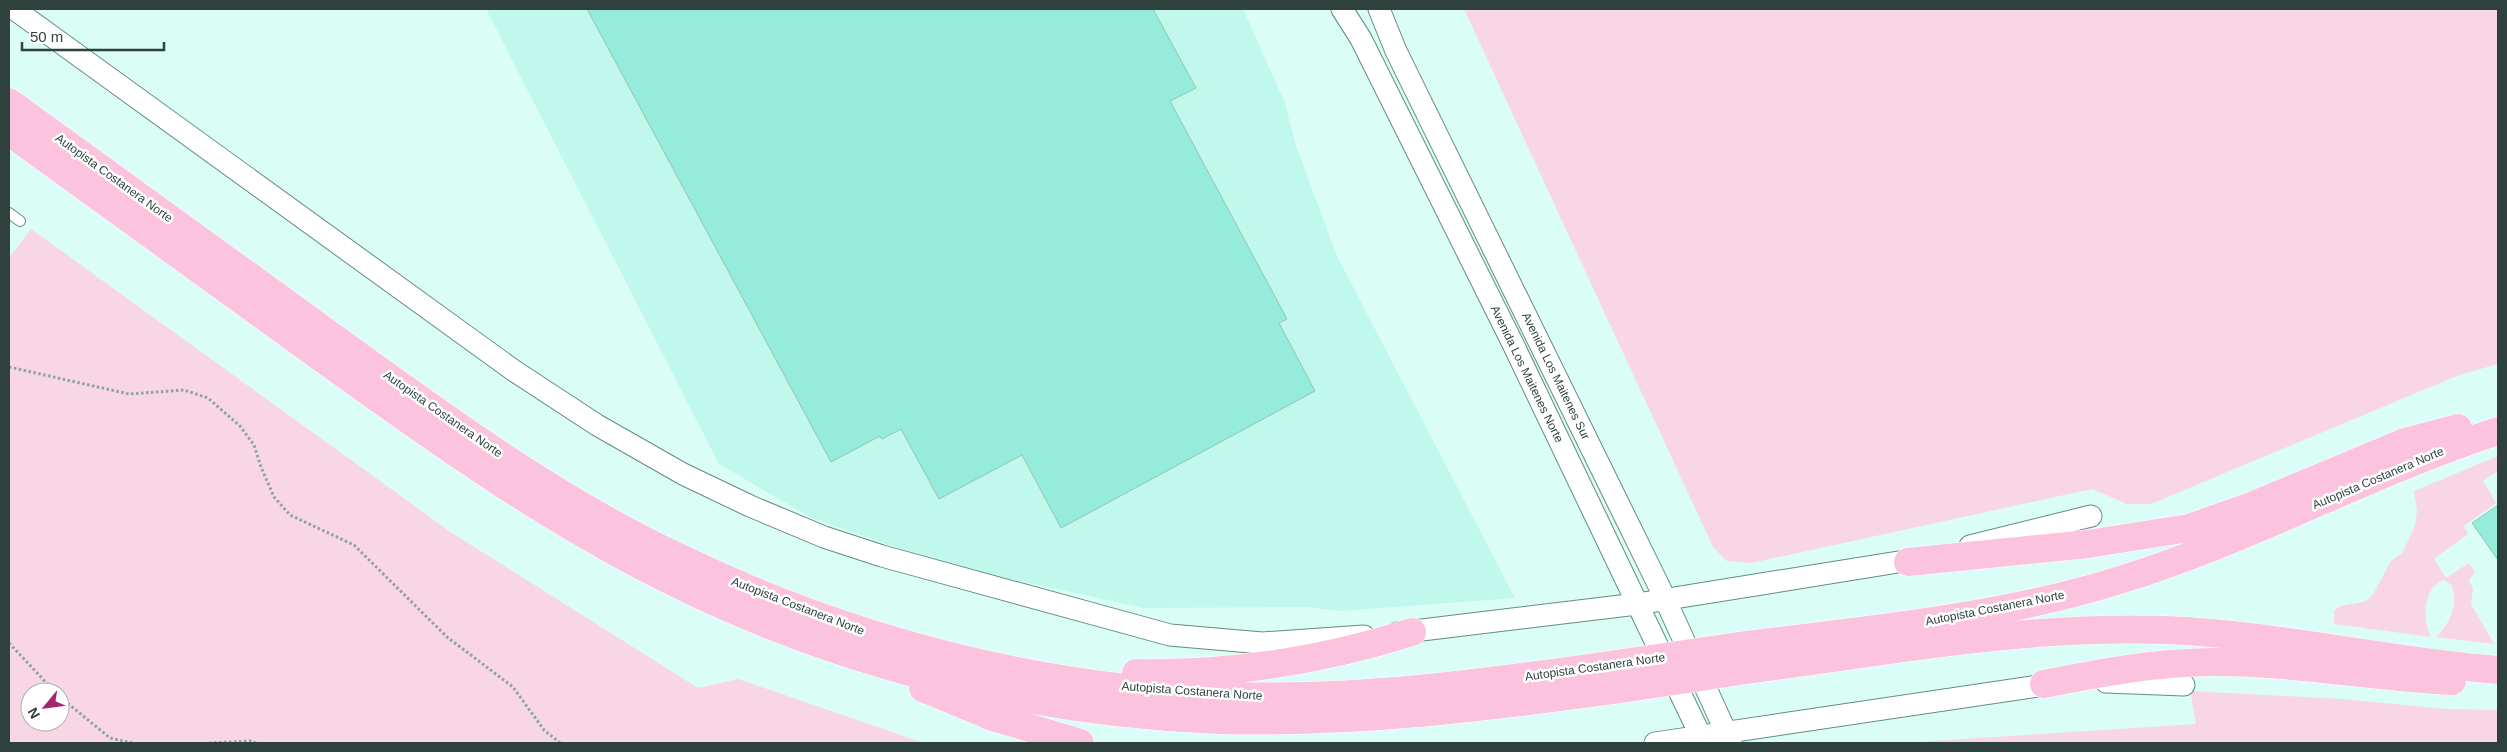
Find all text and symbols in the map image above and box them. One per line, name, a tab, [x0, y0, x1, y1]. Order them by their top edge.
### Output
scale bar	[22, 20, 165, 52]
text: 50 m	[30, 28, 63, 45]
street label: Autopista Costanera Norte	[53, 131, 176, 225]
street label: Avenida Los Maitenes Norte	[1488, 303, 1566, 445]
street label: Avenida Los Maitenes Sur	[1519, 310, 1593, 442]
street label: Autopista Costanera Norte	[381, 368, 505, 460]
street label: Autopista Costanera Norte	[2310, 444, 2446, 512]
street label: Autopista Costanera Norte	[729, 574, 867, 638]
street label: Autopista Costanera Norte	[1924, 588, 2066, 628]
street label: Autopista Costanera Norte	[1524, 650, 1666, 684]
street label: Autopista Costanera Norte	[1121, 679, 1263, 703]
north arrow	[20, 682, 70, 732]
text: N	[24, 705, 43, 722]

